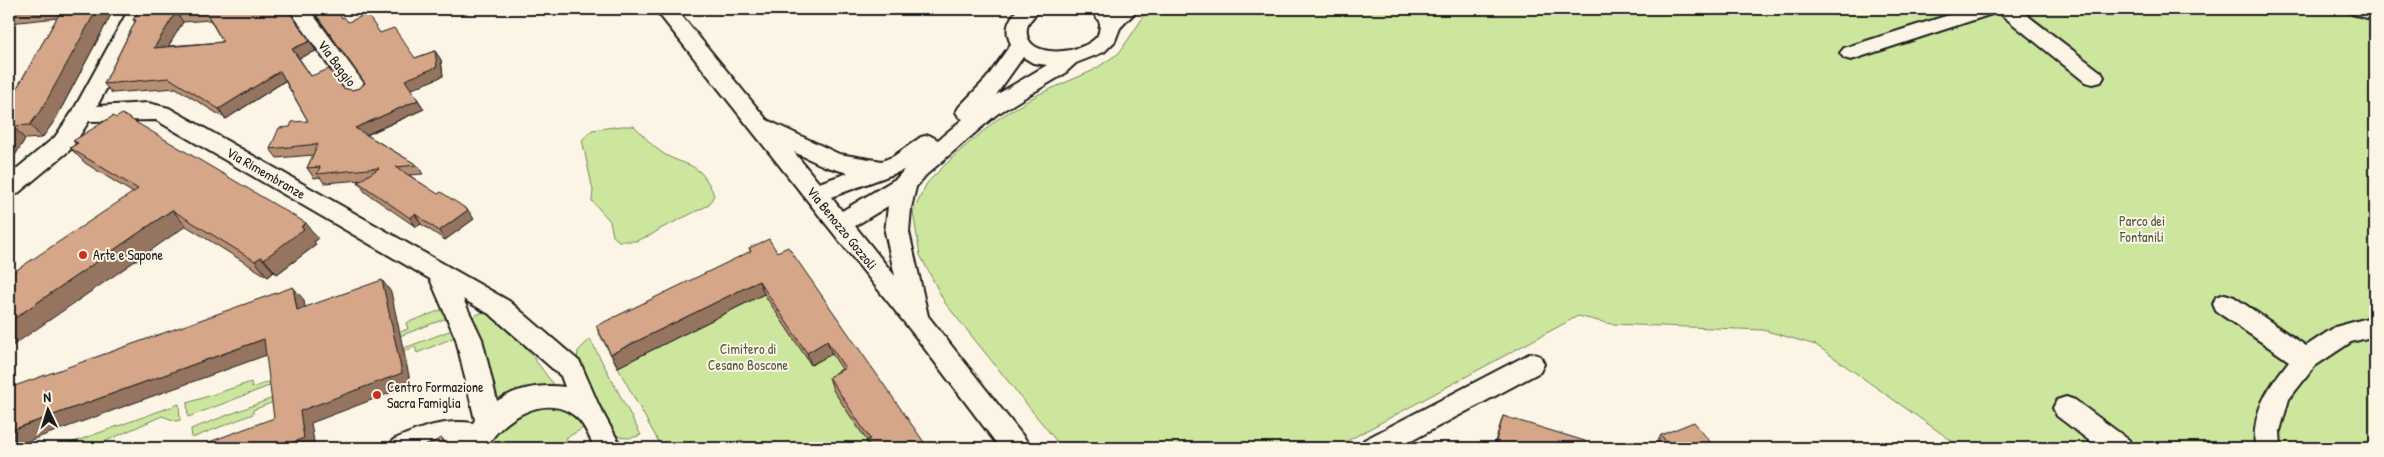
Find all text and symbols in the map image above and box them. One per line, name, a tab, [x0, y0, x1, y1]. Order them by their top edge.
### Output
street label: Via Baggio	[313, 36, 361, 91]
street label: Via Rimembranze	[223, 142, 310, 203]
street label: Via Benozzo Gozzoli	[803, 182, 882, 273]
park label: Parco dei Fontanili	[2119, 211, 2165, 246]
place label: Arte e Sapone	[93, 245, 163, 265]
marker: Arte e Sapone	[77, 249, 89, 261]
park label: Cimitero di Cesano Boscone	[708, 339, 789, 374]
place label: Centro Formazione Sacra Famiglia	[387, 377, 484, 413]
north arrow	[22, 384, 72, 434]
text: N	[43, 387, 52, 406]
marker: Centro Formazione Sacra Famiglia	[371, 389, 383, 401]

